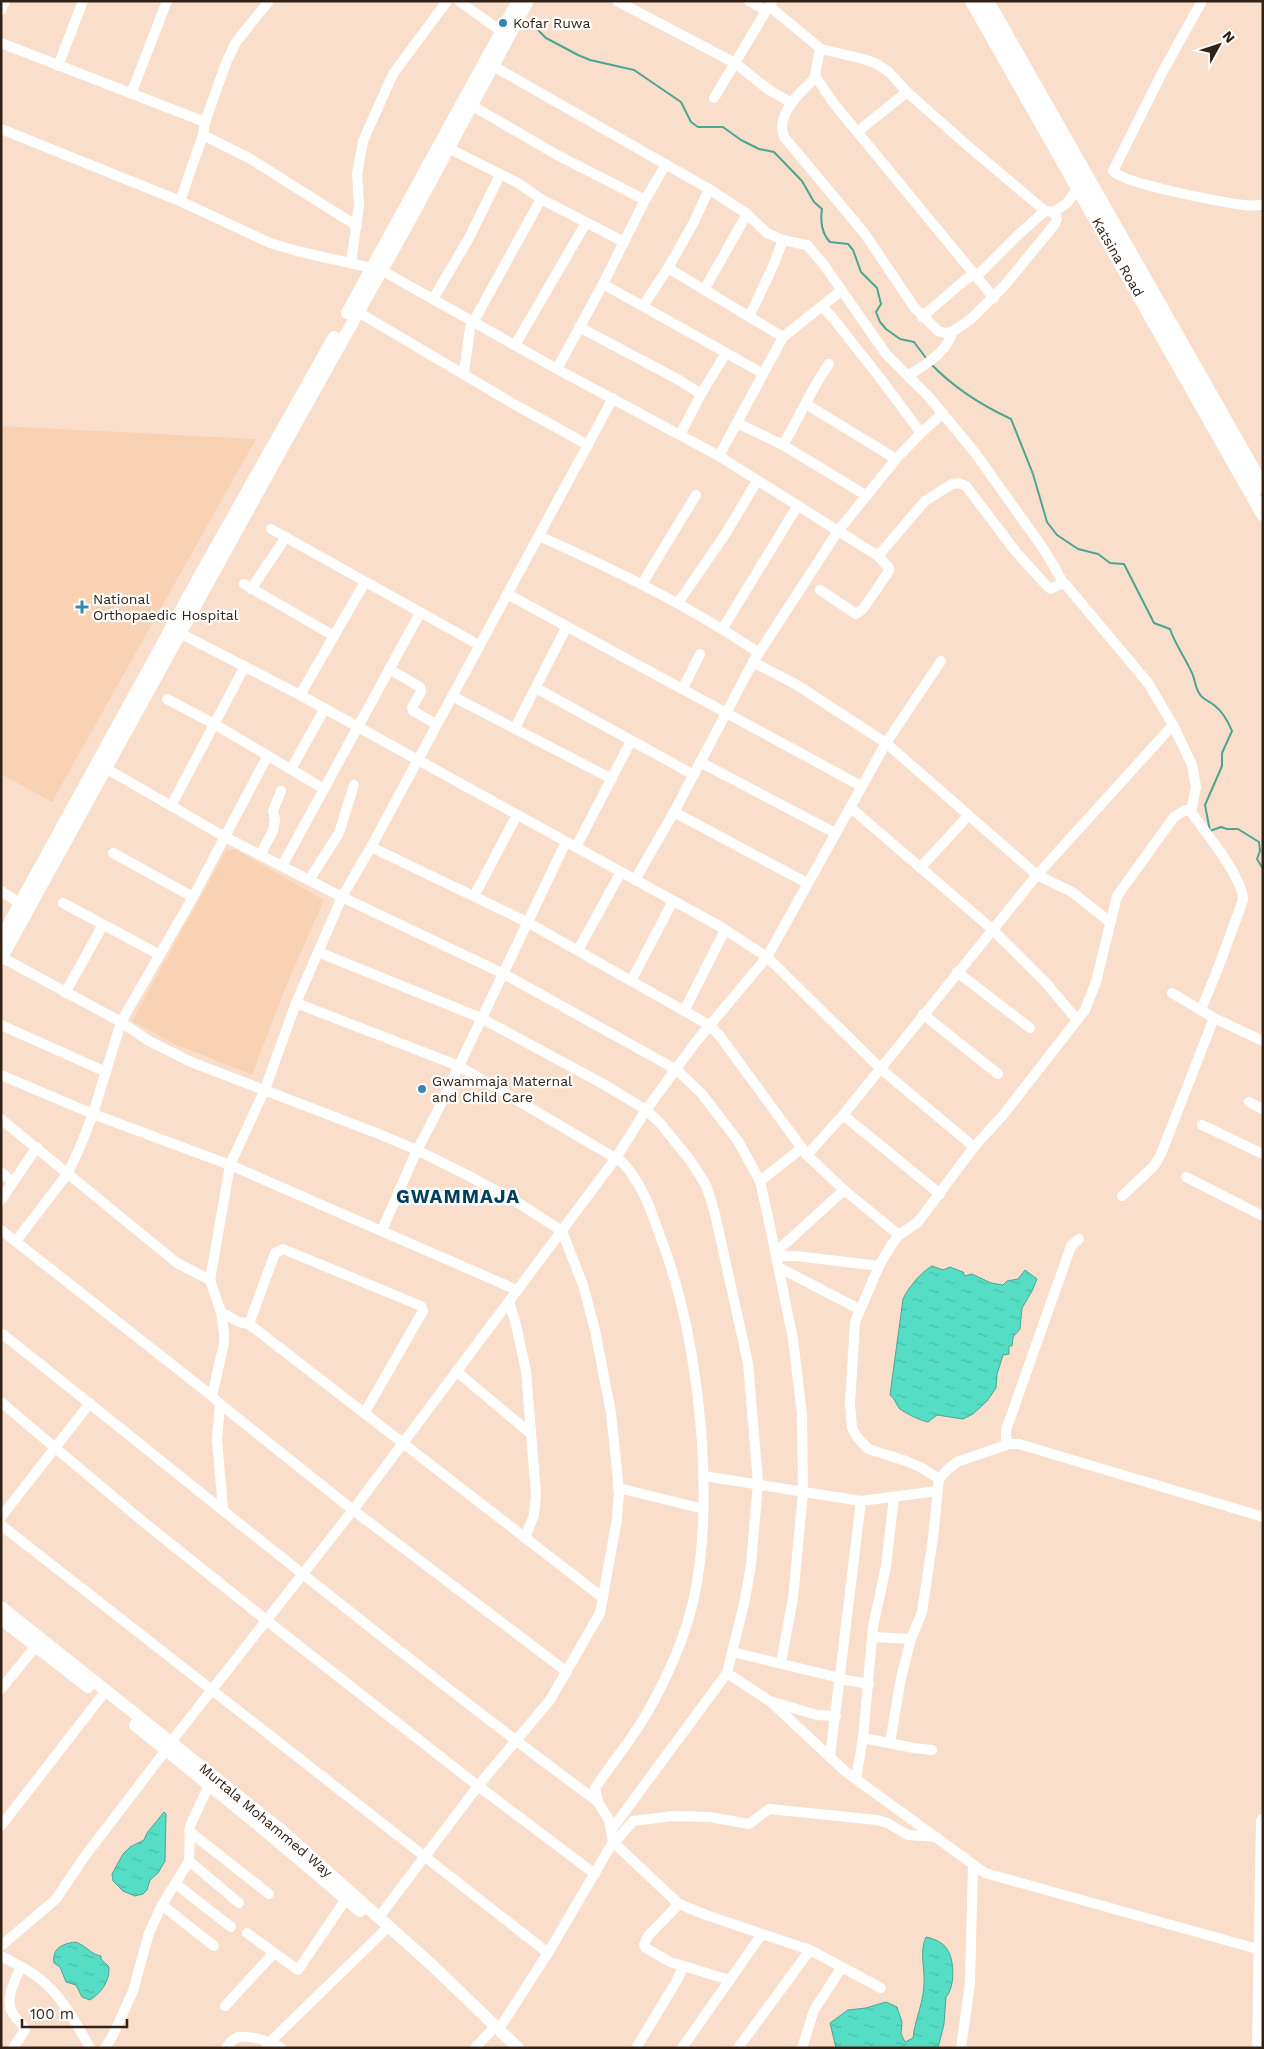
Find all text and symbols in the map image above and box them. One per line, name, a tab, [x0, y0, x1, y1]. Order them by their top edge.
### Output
place label: Kofar Ruwa	[513, 15, 590, 31]
marker: Kofar Ruwa	[497, 17, 509, 29]
north arrow	[1194, 20, 1244, 70]
text: N	[1219, 28, 1238, 46]
street label: Katsina Road	[1089, 215, 1147, 299]
place label: National Orthopaedic Hospital	[93, 591, 239, 623]
marker: National Orthopaedic Hospital	[75, 600, 89, 614]
place label: Gwammaja Maternal and Child Care	[432, 1073, 573, 1105]
marker: Gwammaja Maternal and Child Care	[416, 1083, 428, 1095]
district label: GWAMMAJA	[396, 1185, 520, 1208]
street label: Murtala Mohammed Way	[196, 1760, 336, 1881]
scale bar	[22, 1996, 128, 2028]
text: 100 m	[30, 2005, 74, 2023]

